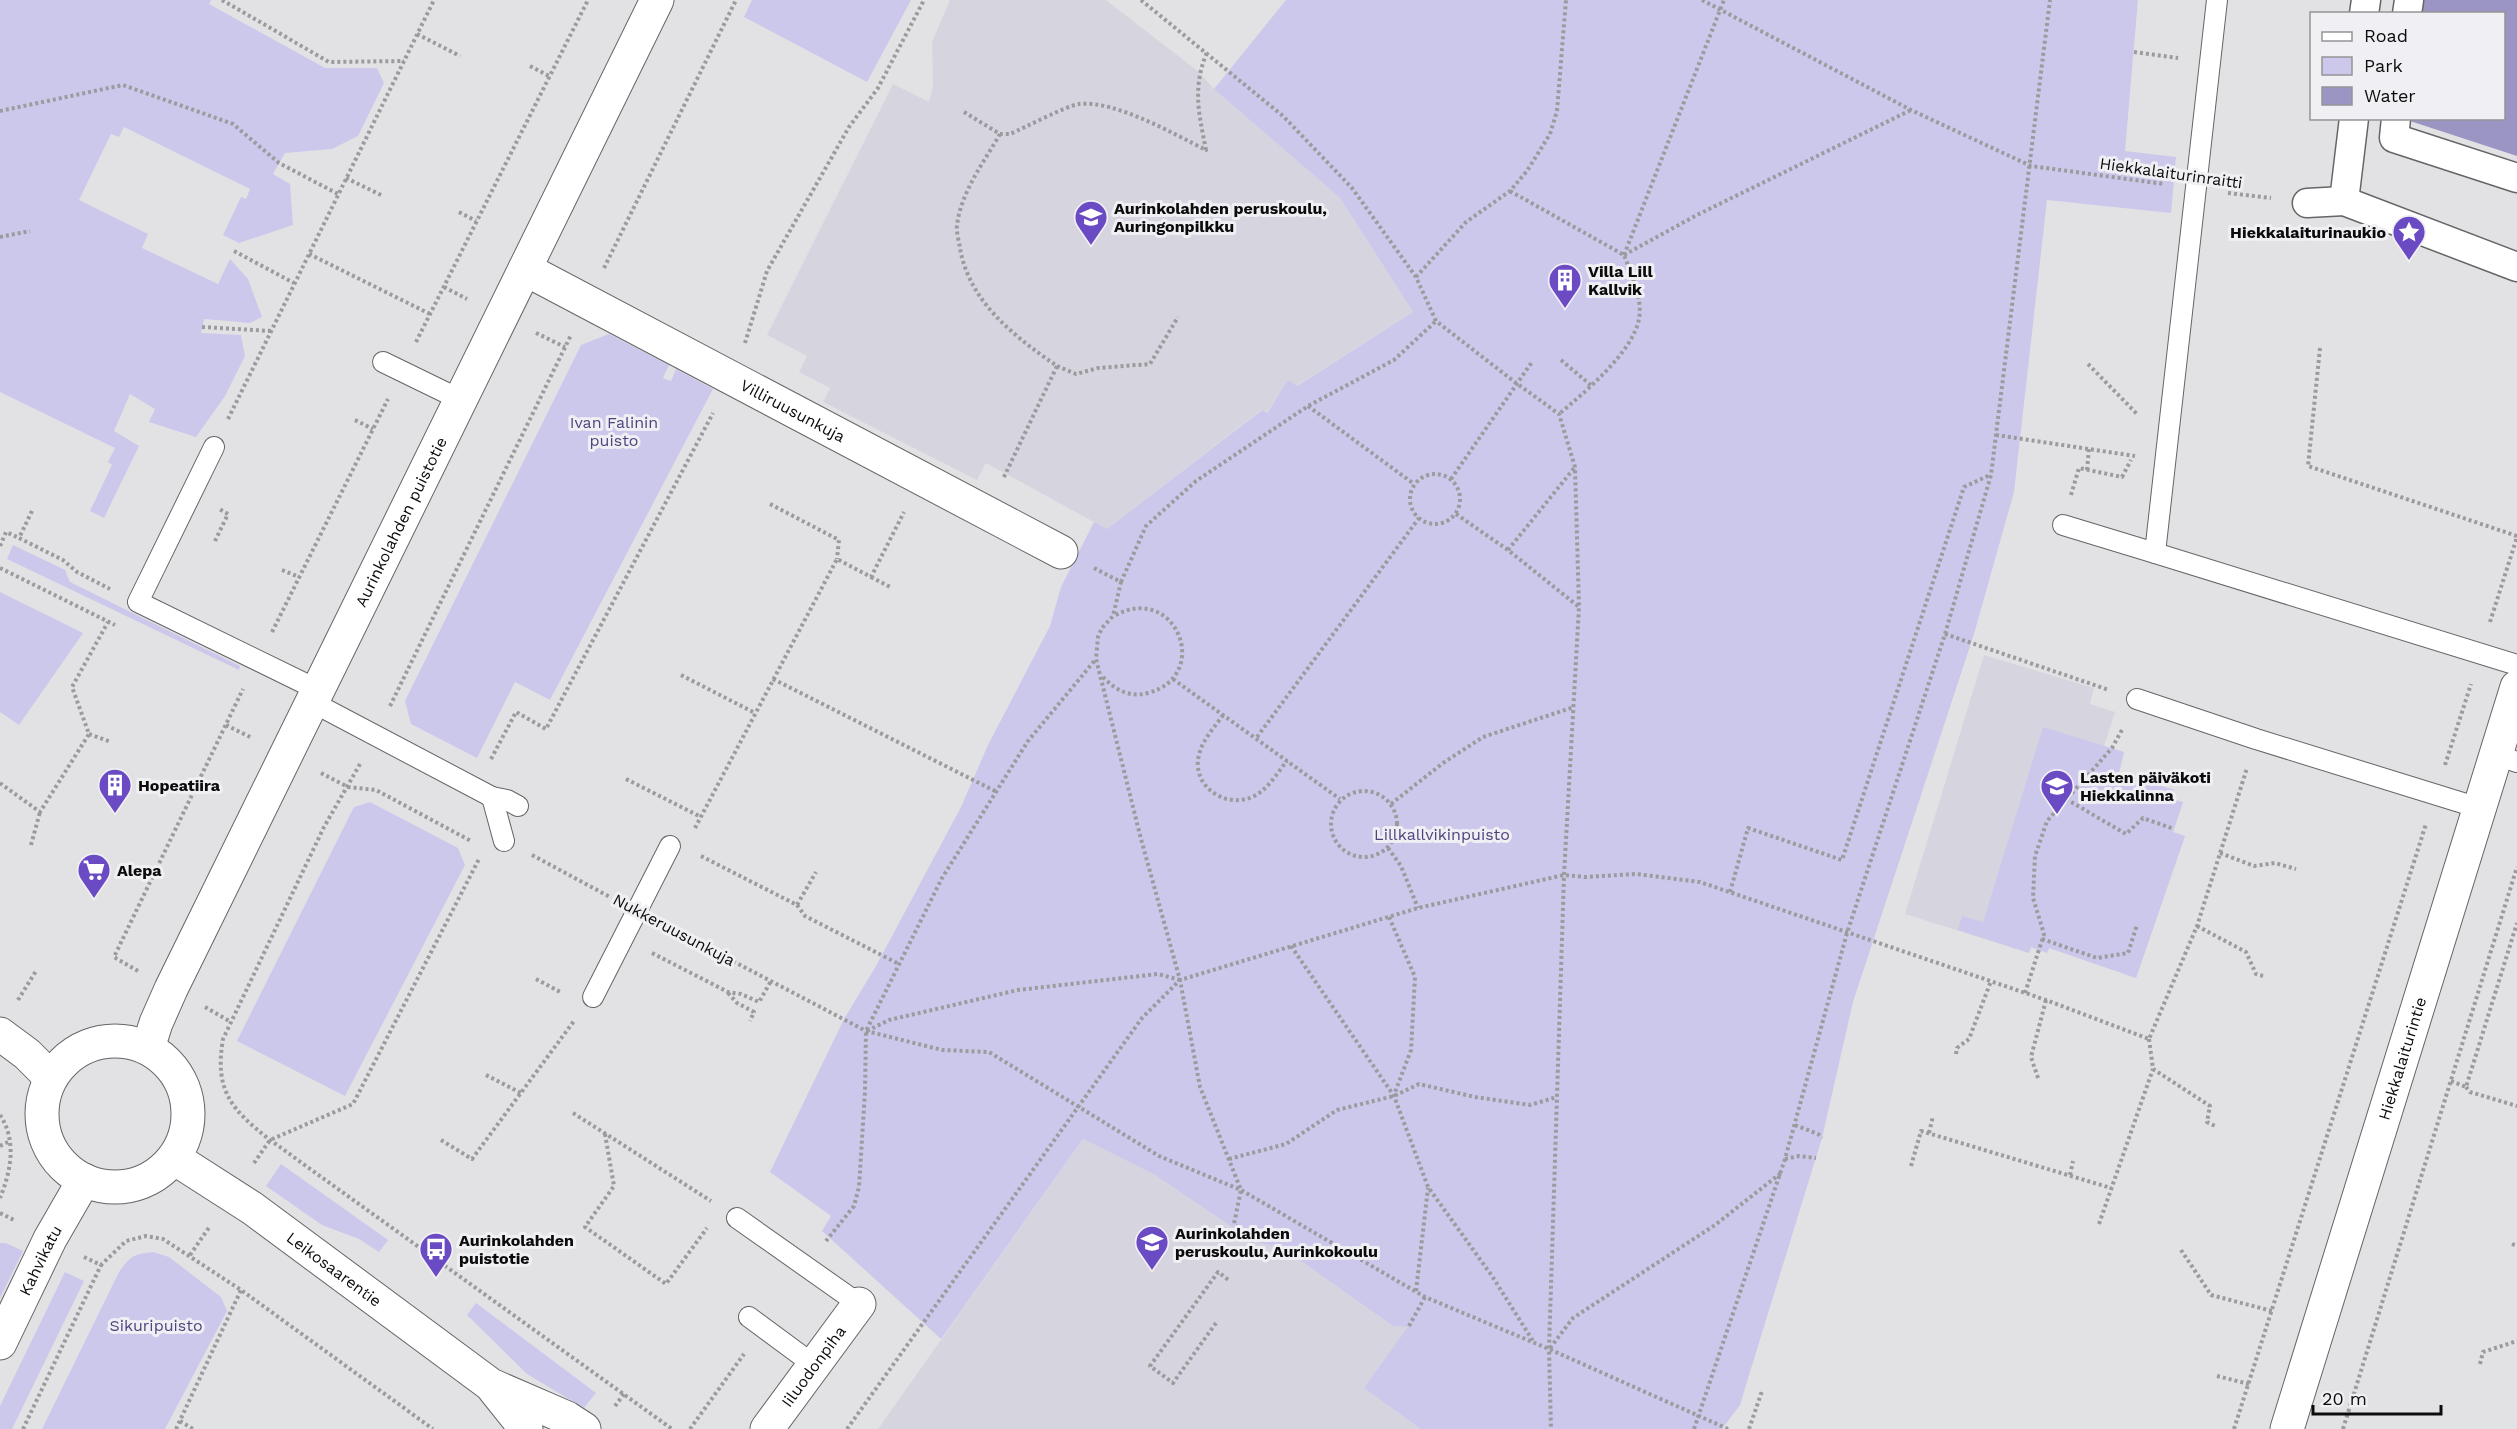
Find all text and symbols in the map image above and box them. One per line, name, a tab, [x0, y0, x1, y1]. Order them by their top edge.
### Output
legend	[2310, 12, 2505, 120]
text: Road	[2364, 25, 2408, 46]
text: Park	[2364, 55, 2403, 76]
text: Water	[2364, 85, 2416, 106]
street label: Hiekkalaiturinraitti	[2098, 154, 2244, 192]
school or university icon: Aurinkolahden peruskoulu, Auringonpilkku	[1073, 199, 1109, 246]
place label: Aurinkolahden peruskoulu, Auringonpilkku	[1114, 199, 1327, 236]
place icon: Hiekkalaiturinaukio	[2391, 214, 2427, 261]
place label: Hiekkalaiturinaukio	[2230, 223, 2386, 242]
building icon: Villa Lill Kallvik	[1547, 262, 1583, 309]
place label: Villa Lill Kallvik	[1588, 262, 1653, 299]
street label: Villiruusunkuja	[737, 375, 848, 446]
park label: Ivan Falinin puisto	[570, 413, 658, 450]
street label: Aurinkolahden puistotie	[351, 434, 450, 610]
building icon: Hopeatiira	[97, 767, 133, 814]
school or university icon: Lasten päiväkoti Hiekkalinna	[2039, 768, 2075, 815]
place label: Lasten päiväkoti Hiekkalinna	[2080, 768, 2211, 805]
place label: Hopeatiira	[138, 776, 221, 795]
park label: Lillkallvikinpuisto	[1374, 825, 1510, 844]
supermarket icon: Alepa	[76, 852, 112, 899]
place label: Alepa	[117, 861, 162, 880]
street label: Nukkeruusunkuja	[610, 890, 738, 970]
street label: Hiekkalaiturintie	[2374, 994, 2430, 1122]
street label: Kahvikatu	[15, 1222, 65, 1298]
school or university icon: Aurinkolahden peruskoulu, Aurinkokoulu	[1134, 1224, 1170, 1271]
place label: Aurinkolahden peruskoulu, Aurinkokoulu	[1175, 1224, 1378, 1261]
street label: Leikosaarentie	[283, 1228, 385, 1310]
bus stop icon: Aurinkolahden puistotie	[418, 1231, 454, 1278]
place label: Aurinkolahden puistotie	[459, 1231, 574, 1268]
park label: Sikuripuisto	[109, 1316, 203, 1335]
street label: Iiluodonpiha	[777, 1322, 849, 1411]
scale bar	[2313, 1378, 2440, 1416]
text: 20 m	[2322, 1388, 2367, 1409]

